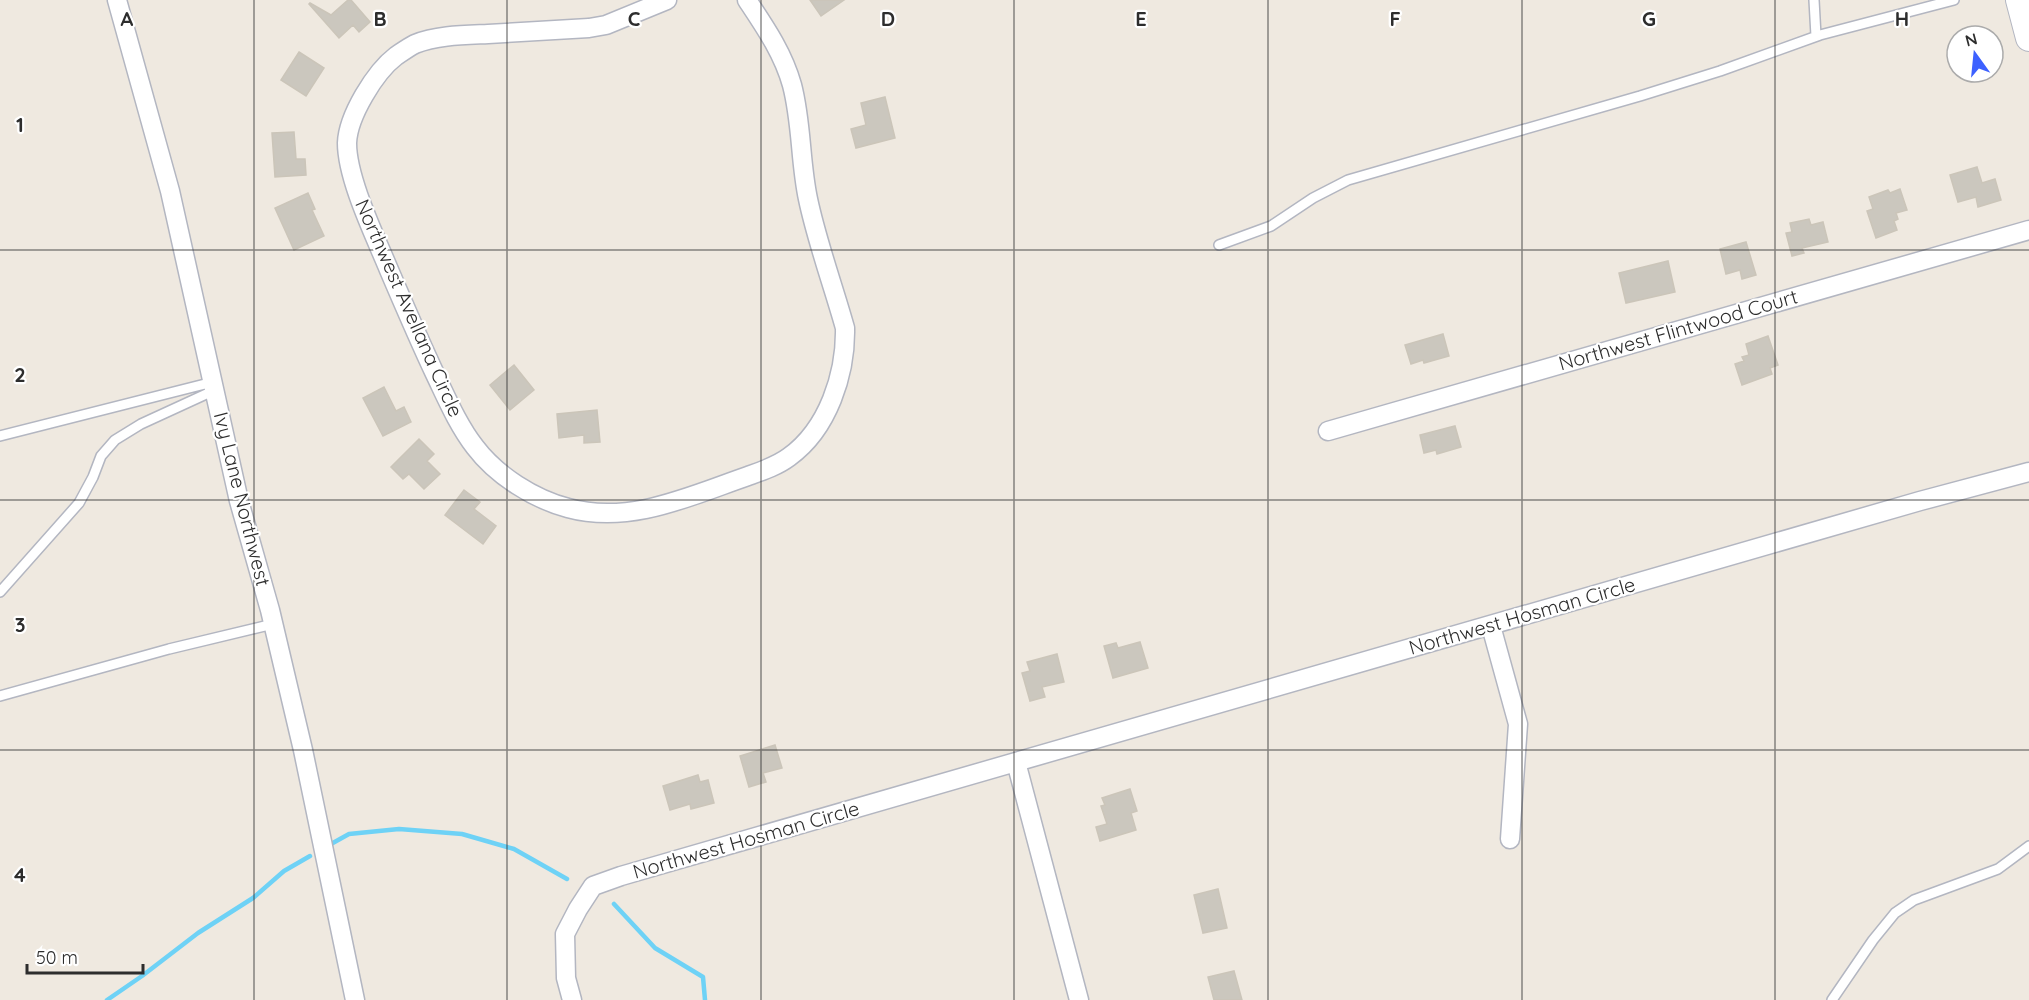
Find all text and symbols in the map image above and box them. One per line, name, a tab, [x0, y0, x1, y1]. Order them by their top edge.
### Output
text: A	[121, 6, 134, 31]
text: B	[373, 6, 387, 31]
text: C	[628, 6, 641, 31]
text: D	[881, 6, 895, 31]
text: E	[1135, 6, 1147, 31]
text: F	[1389, 6, 1401, 31]
text: G	[1642, 6, 1656, 31]
text: H	[1895, 6, 1909, 31]
north arrow	[1945, 24, 2005, 84]
text: N	[1963, 28, 1979, 51]
text: 1	[16, 112, 24, 137]
street label: Northwest Avellana Circle	[350, 195, 469, 421]
street label: Northwest Flintwood Court	[1555, 283, 1801, 376]
text: 2	[14, 362, 26, 387]
street label: Ivy Lane Northwest	[209, 409, 276, 589]
street label: Northwest Hosman Circle	[1406, 571, 1638, 660]
text: 3	[15, 612, 25, 637]
street label: Northwest Hosman Circle	[630, 795, 862, 884]
text: 4	[14, 862, 26, 887]
scale bar	[27, 937, 142, 975]
text: 50 m	[36, 946, 78, 969]

